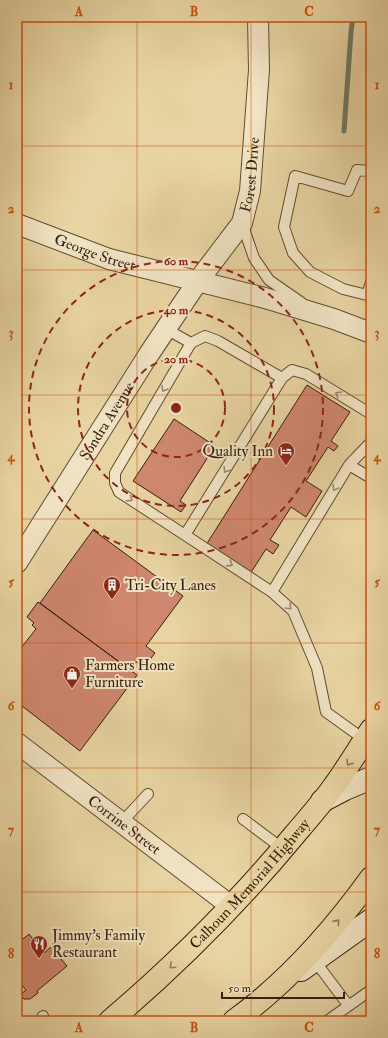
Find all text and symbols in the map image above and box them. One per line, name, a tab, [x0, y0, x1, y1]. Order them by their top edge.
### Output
text: A	[74, 4, 84, 20]
text: B	[190, 4, 198, 20]
text: C	[304, 4, 314, 20]
text: 1	[9, 77, 14, 93]
text: 1	[375, 77, 380, 93]
street label: Forest Drive	[236, 137, 264, 215]
text: 2	[8, 201, 15, 217]
text: 2	[374, 201, 381, 217]
street label: George Street	[51, 230, 137, 275]
text: 60 m	[164, 254, 189, 269]
text: 40 m	[163, 303, 189, 318]
text: 3	[9, 325, 14, 341]
text: 3	[375, 325, 380, 341]
text: 20 m	[164, 352, 189, 367]
street label: Sondra Avenue	[75, 378, 139, 464]
one-way arrow	[162, 385, 169, 392]
one-way arrow	[335, 391, 342, 398]
centre of rings	[169, 401, 183, 415]
hotel icon: Quality Inn	[276, 441, 296, 466]
place label: Quality Inn	[203, 442, 273, 461]
text: 4	[6, 449, 15, 465]
text: 4	[372, 449, 381, 465]
one-way arrow	[223, 466, 231, 473]
one-way arrow	[332, 484, 339, 491]
one-way arrow	[126, 494, 133, 502]
one-way arrow	[226, 559, 233, 567]
text: 5	[8, 574, 14, 590]
text: 5	[374, 574, 380, 590]
building icon: Tri-City Lanes	[102, 575, 122, 600]
place label: Tri-City Lanes	[125, 576, 216, 595]
one-way arrow	[284, 602, 292, 610]
place label: Farmers Home Furniture	[85, 656, 175, 692]
shop icon: Farmers Home Furniture	[62, 664, 82, 689]
text: 6	[8, 698, 16, 714]
text: 6	[374, 698, 382, 714]
one-way arrow	[347, 759, 354, 766]
street label: Corrine Street	[84, 791, 164, 859]
street label: Calhoun Memorial Highway	[186, 815, 314, 953]
text: 7	[8, 822, 15, 838]
text: 7	[374, 822, 381, 838]
one-way arrow	[333, 919, 340, 927]
place label: Jimmy's Family Restaurant	[51, 926, 145, 962]
restaurant icon: Jimmy's Family Restaurant	[29, 934, 49, 959]
text: 8	[8, 946, 14, 962]
text: 8	[374, 946, 380, 962]
one-way arrow	[169, 961, 177, 969]
scale bar	[222, 974, 344, 1000]
text: 50 m	[228, 981, 252, 996]
text: A	[74, 1020, 84, 1036]
text: B	[190, 1020, 198, 1036]
text: C	[304, 1020, 314, 1036]

